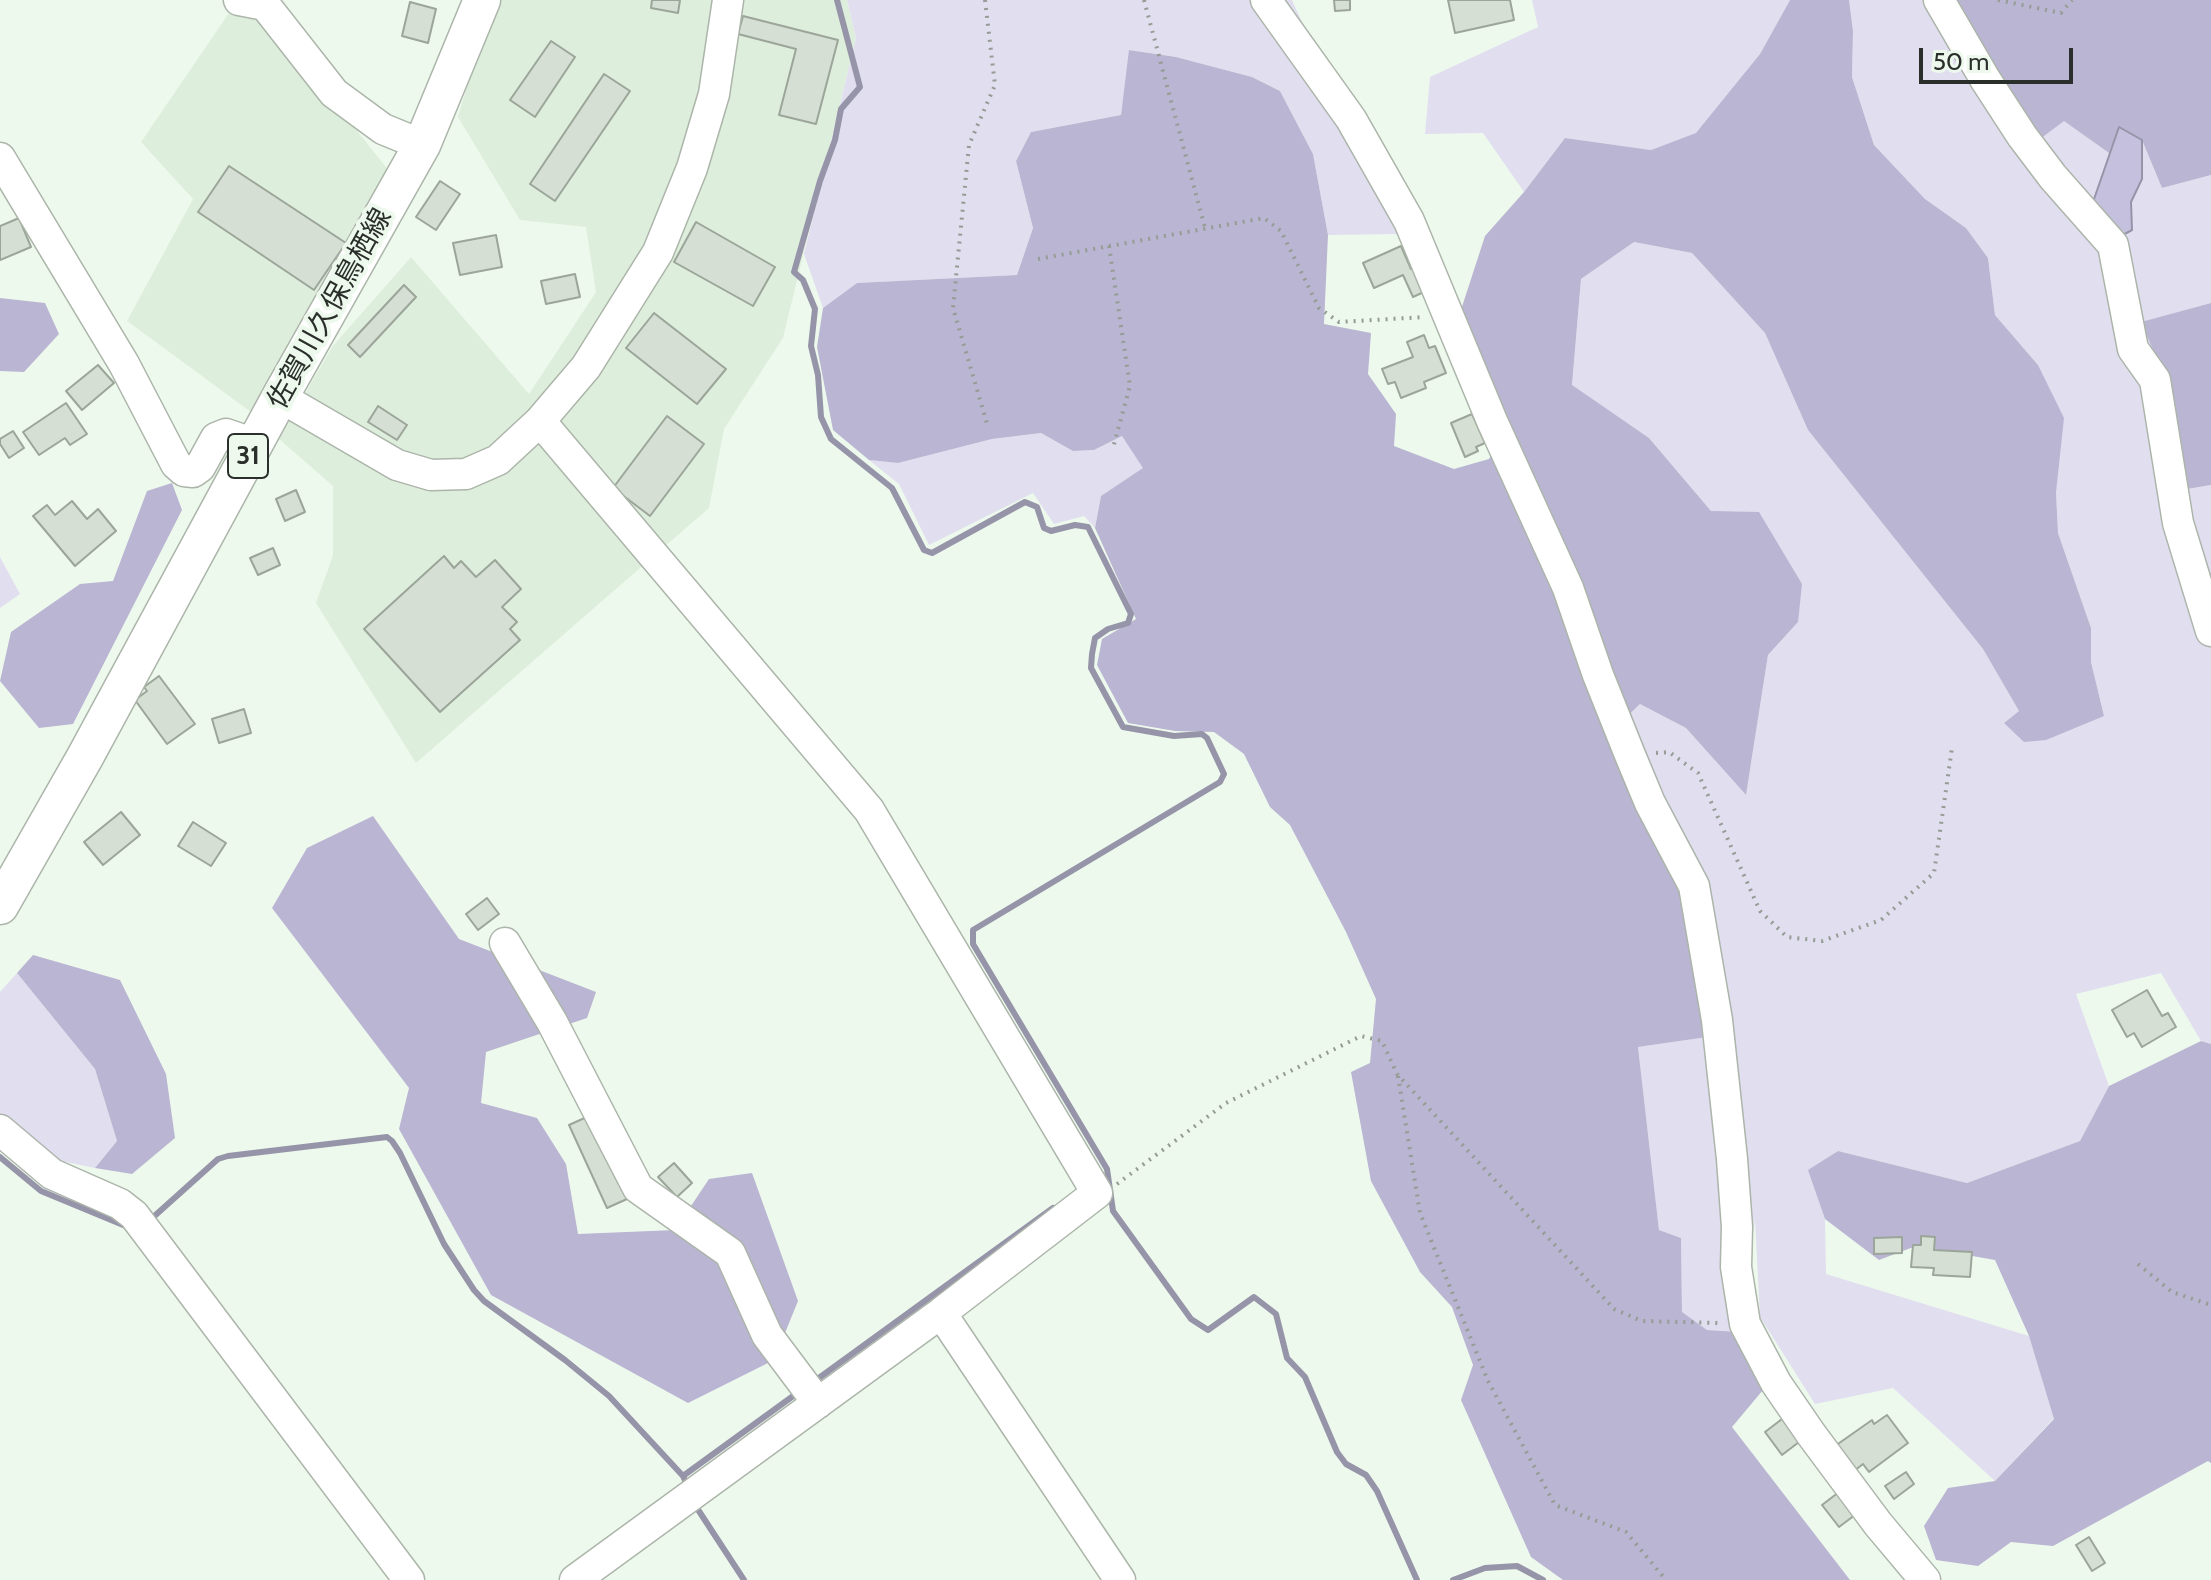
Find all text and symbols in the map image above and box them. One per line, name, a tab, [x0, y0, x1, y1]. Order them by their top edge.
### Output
scale bar	[1923, 32, 2077, 82]
text: 50 m	[1933, 47, 1989, 76]
street label: 佐賀川久保鳥栖線	[261, 203, 399, 415]
road number: 31	[228, 434, 268, 478]

